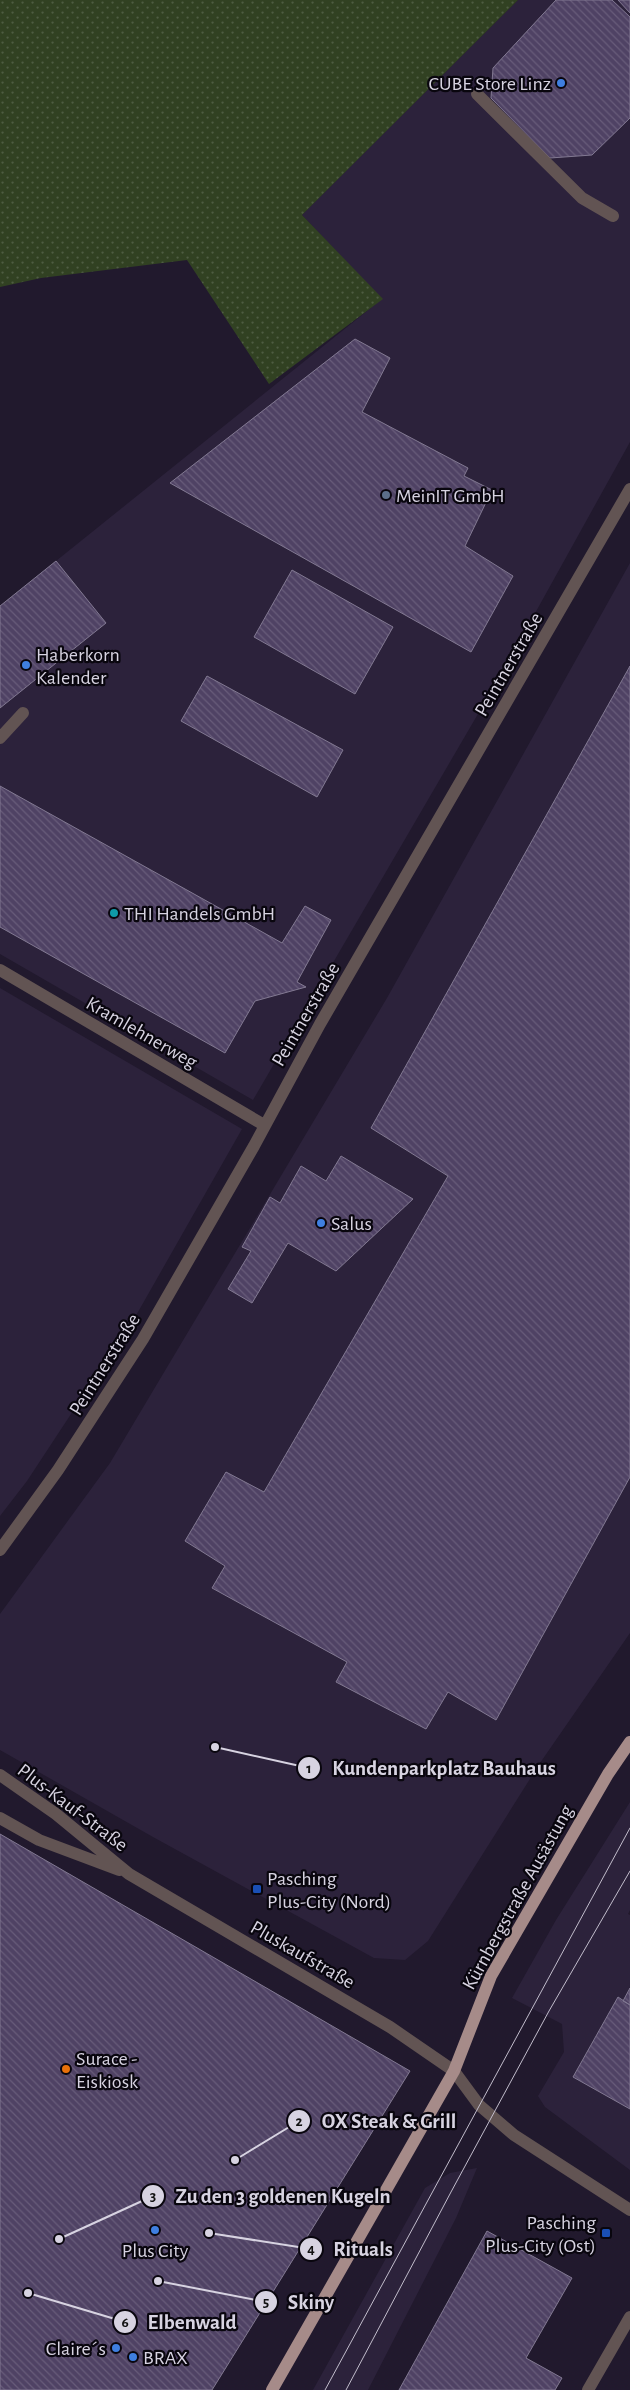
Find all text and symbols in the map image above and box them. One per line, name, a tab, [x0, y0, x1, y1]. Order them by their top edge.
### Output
place label: CUBE Store Linz	[429, 74, 551, 94]
marker: CUBE Store Linz	[555, 77, 567, 89]
place label: MeinIT GmbH	[396, 486, 505, 506]
marker: MeinIT GmbH	[380, 489, 392, 501]
street label: Peintnerstraße	[471, 609, 547, 720]
place label: Haberkorn Kalender	[36, 645, 120, 688]
marker: Haberkorn Kalender	[20, 659, 32, 671]
place label: THI Handels GmbH	[124, 904, 275, 924]
marker: THI Handels GmbH	[108, 907, 120, 919]
street label: Peintnerstraße	[268, 959, 344, 1070]
street label: Kramlehnerweg	[83, 993, 201, 1073]
place label: Salus	[331, 1214, 372, 1234]
marker: Salus	[315, 1217, 327, 1229]
street label: Peintnerstraße	[66, 1310, 144, 1419]
callout: Kundenparkplatz Bauhaus	[297, 1750, 565, 1786]
text: Kundenparkplatz Bauhaus	[332, 1758, 556, 1779]
street label: Plus-Kauf-Straße	[14, 1760, 131, 1856]
text: 1	[306, 1761, 312, 1776]
street label: Kürnbergstraße Ausästung	[459, 1802, 577, 1993]
place label: Pasching Plus-City (Nord)	[267, 1869, 391, 1912]
marker: Pasching Plus-City (Nord)	[251, 1883, 263, 1895]
street label: Pluskaufstraße	[247, 1917, 358, 1993]
place label: Surace - Eiskiosk	[76, 2049, 138, 2092]
marker: Surace - Eiskiosk	[60, 2063, 72, 2075]
callout: OX Steak & Grill	[287, 2103, 466, 2139]
text: OX Steak & Grill	[322, 2111, 456, 2132]
text: 2	[295, 2114, 303, 2129]
callout: Zu den 3 goldenen Kugeln	[140, 2178, 401, 2214]
text: Zu den 3 goldenen Kugeln	[175, 2186, 391, 2207]
text: 3	[150, 2189, 156, 2204]
place label: Pasching Plus-City (Ost)	[485, 2213, 596, 2256]
marker: Plus City	[149, 2224, 161, 2236]
marker: Pasching Plus-City (Ost)	[600, 2227, 612, 2239]
callout: Rituals	[299, 2231, 403, 2267]
text: Rituals	[333, 2239, 393, 2260]
place label: Plus City	[122, 2241, 189, 2261]
text: 4	[307, 2242, 315, 2257]
callout: Skiny	[253, 2284, 344, 2320]
text: Skiny	[288, 2292, 335, 2313]
text: 5	[263, 2295, 269, 2310]
callout: Elbenwald	[112, 2304, 247, 2340]
text: Elbenwald	[147, 2312, 237, 2333]
text: 6	[121, 2315, 129, 2330]
place label: Claire´s	[46, 2339, 106, 2359]
marker: Claire´s	[110, 2342, 122, 2354]
place label: BRAX	[143, 2348, 188, 2368]
marker: BRAX	[127, 2351, 139, 2363]

